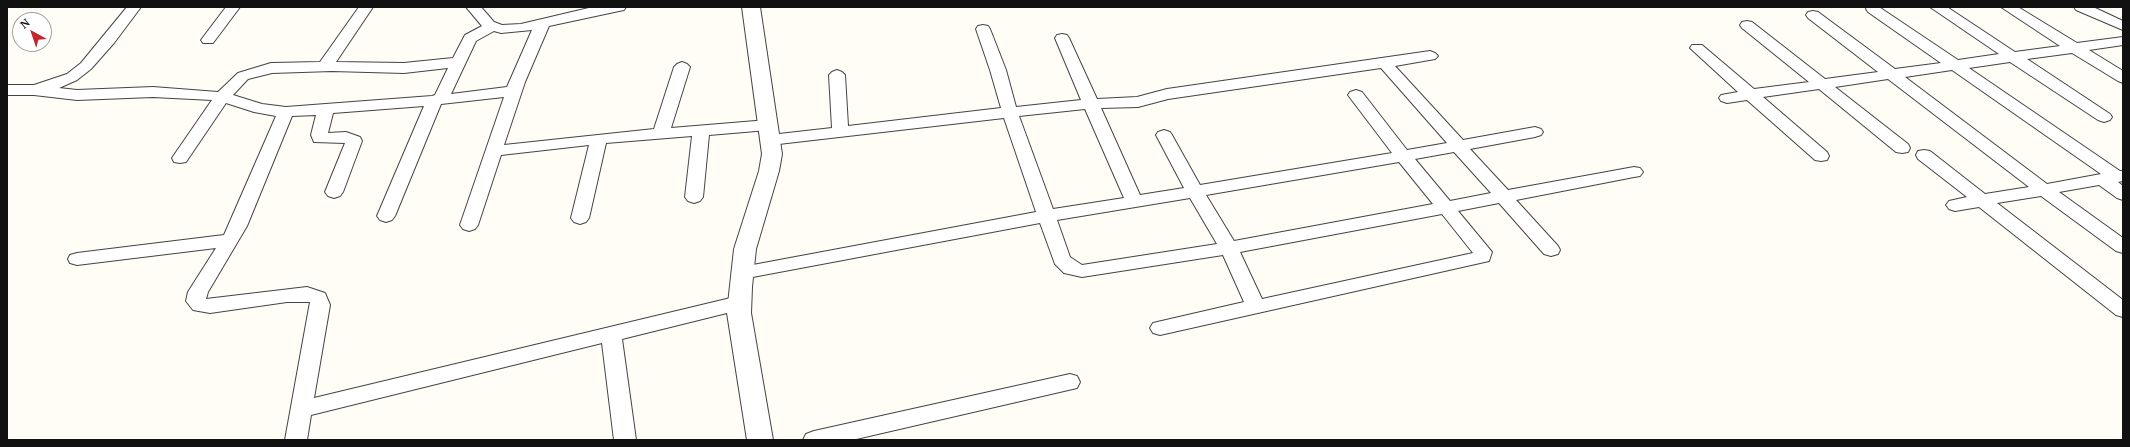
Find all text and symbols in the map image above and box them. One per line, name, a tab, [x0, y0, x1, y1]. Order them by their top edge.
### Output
north arrow	[12, 12, 52, 52]
text: N	[17, 16, 33, 32]

